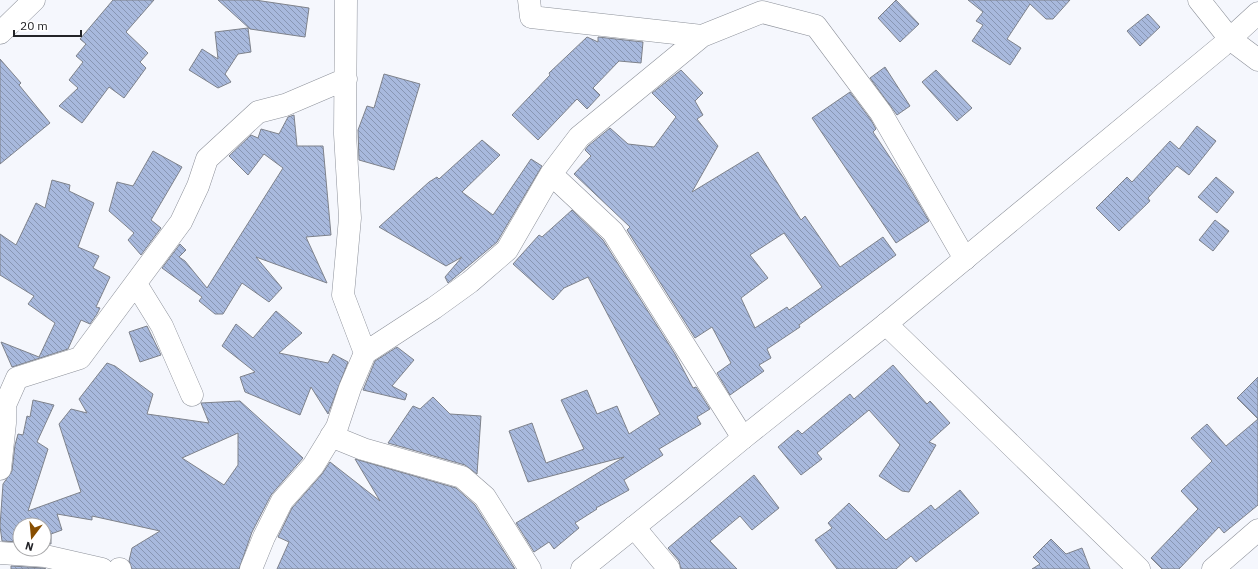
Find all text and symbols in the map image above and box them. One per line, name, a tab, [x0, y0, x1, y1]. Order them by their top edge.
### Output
scale bar	[14, 12, 81, 38]
text: 20 m	[20, 18, 48, 33]
north arrow	[12, 517, 52, 557]
text: N	[23, 539, 35, 554]

